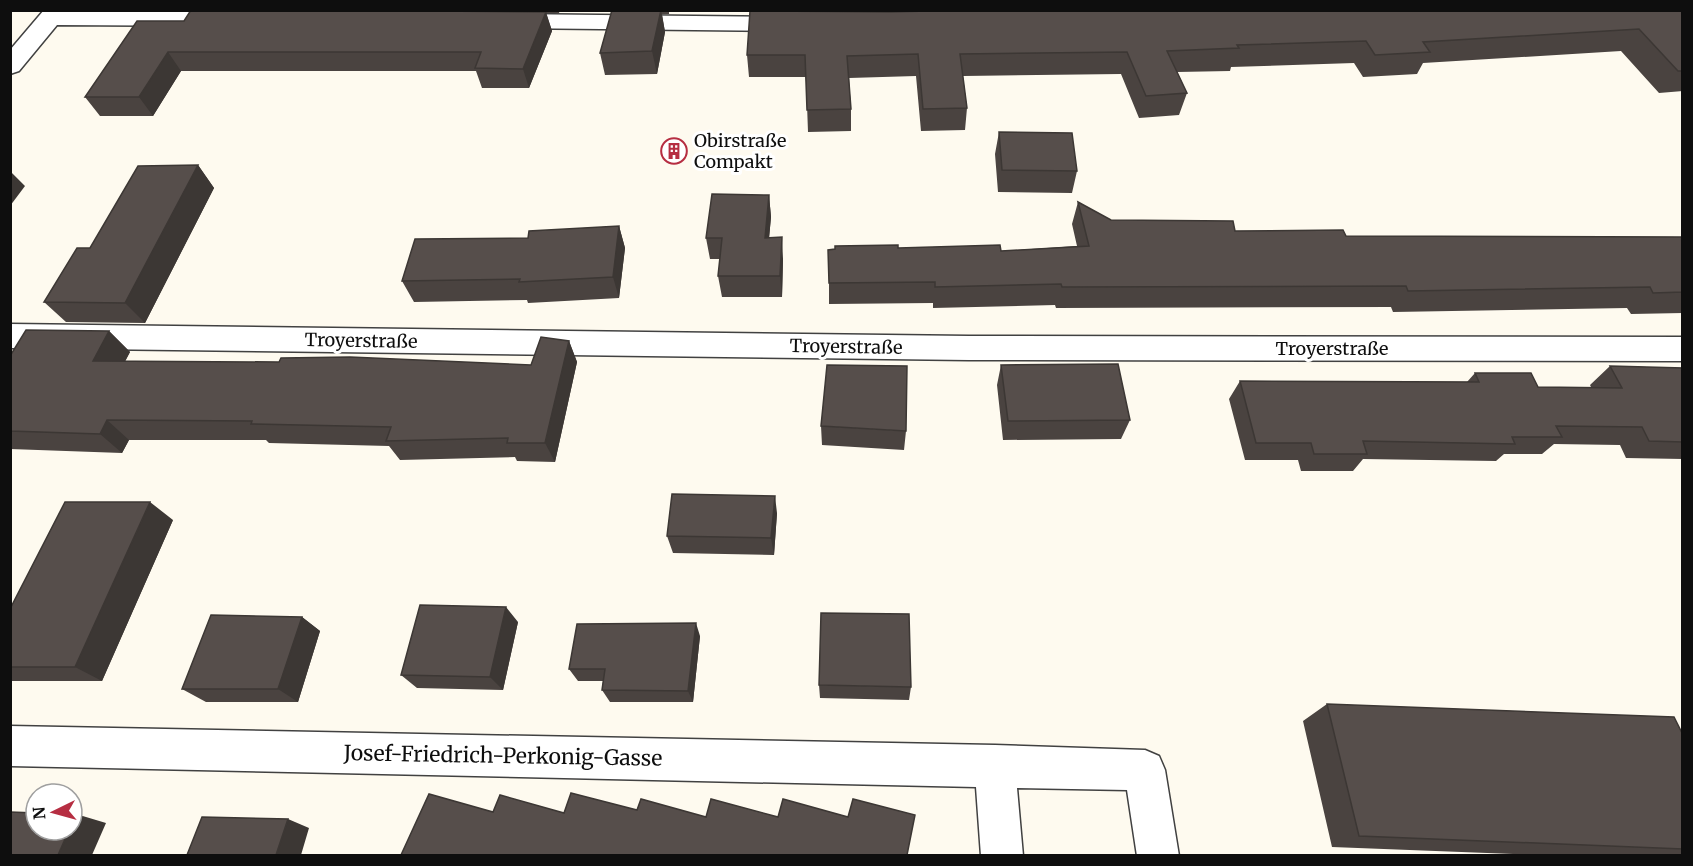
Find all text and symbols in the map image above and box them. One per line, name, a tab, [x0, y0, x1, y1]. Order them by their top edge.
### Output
place label: Obirstraße Compakt	[694, 129, 786, 173]
building icon: Obirstraße Compakt	[659, 136, 689, 166]
street label: Troyerstraße	[304, 328, 418, 353]
street label: Troyerstraße	[789, 334, 903, 359]
street label: Troyerstraße	[1276, 337, 1388, 360]
street label: Josef-Friedrich-Perkonig-Gasse	[343, 739, 663, 772]
north arrow	[24, 782, 84, 842]
text: N	[29, 806, 50, 820]

